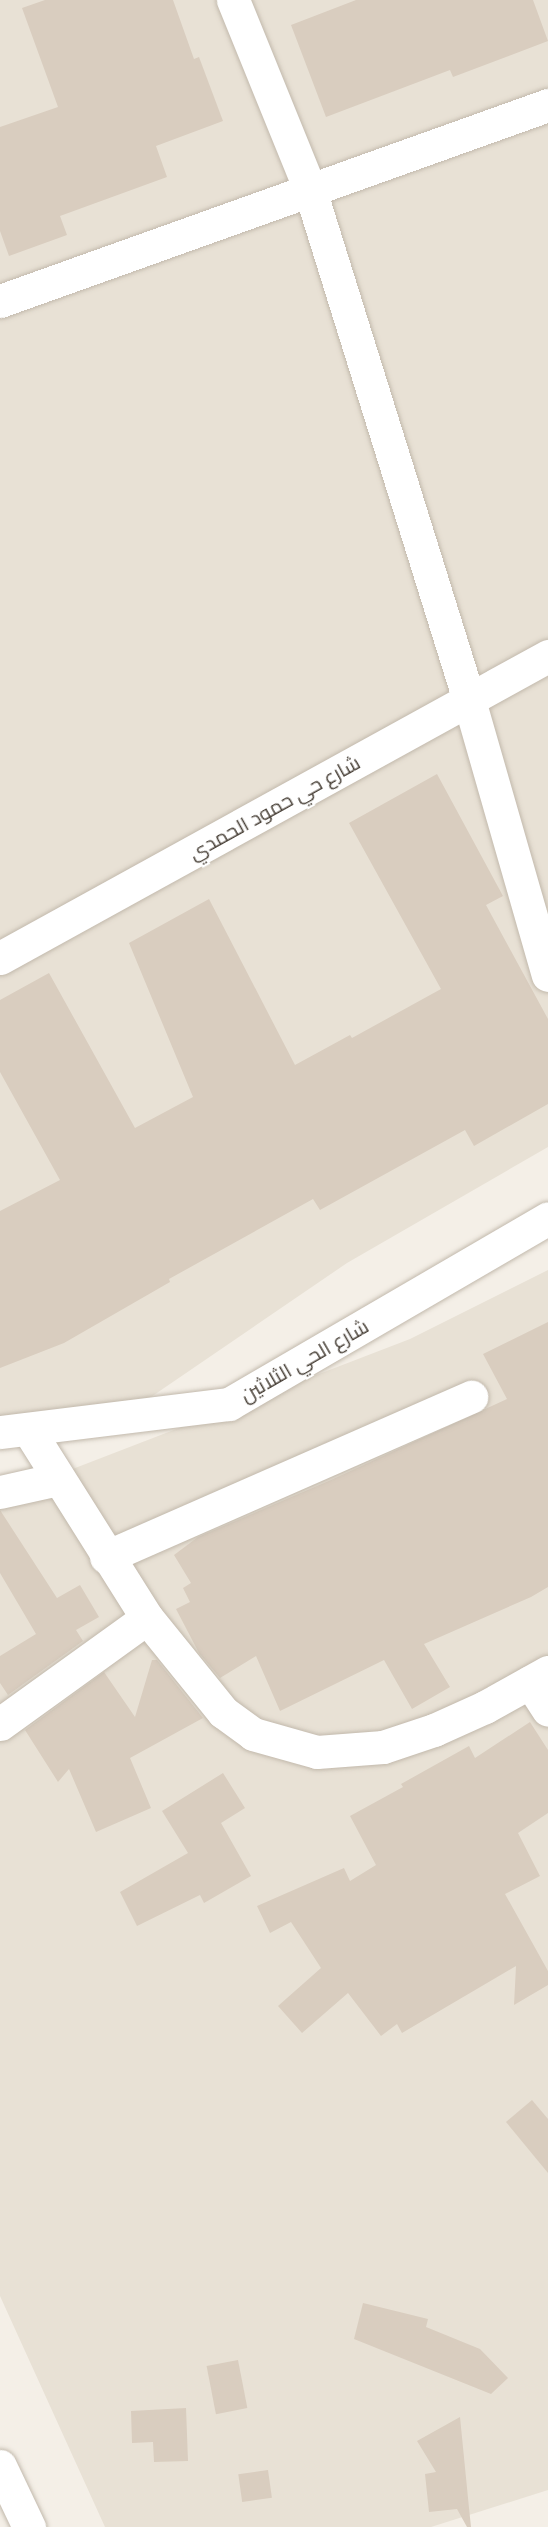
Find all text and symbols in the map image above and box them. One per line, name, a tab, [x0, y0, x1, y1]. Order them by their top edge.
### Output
street label: شارع حي حمود الحمدي	[184, 750, 364, 864]
street label: شارع الحي الثلاثين	[236, 1314, 372, 1406]

